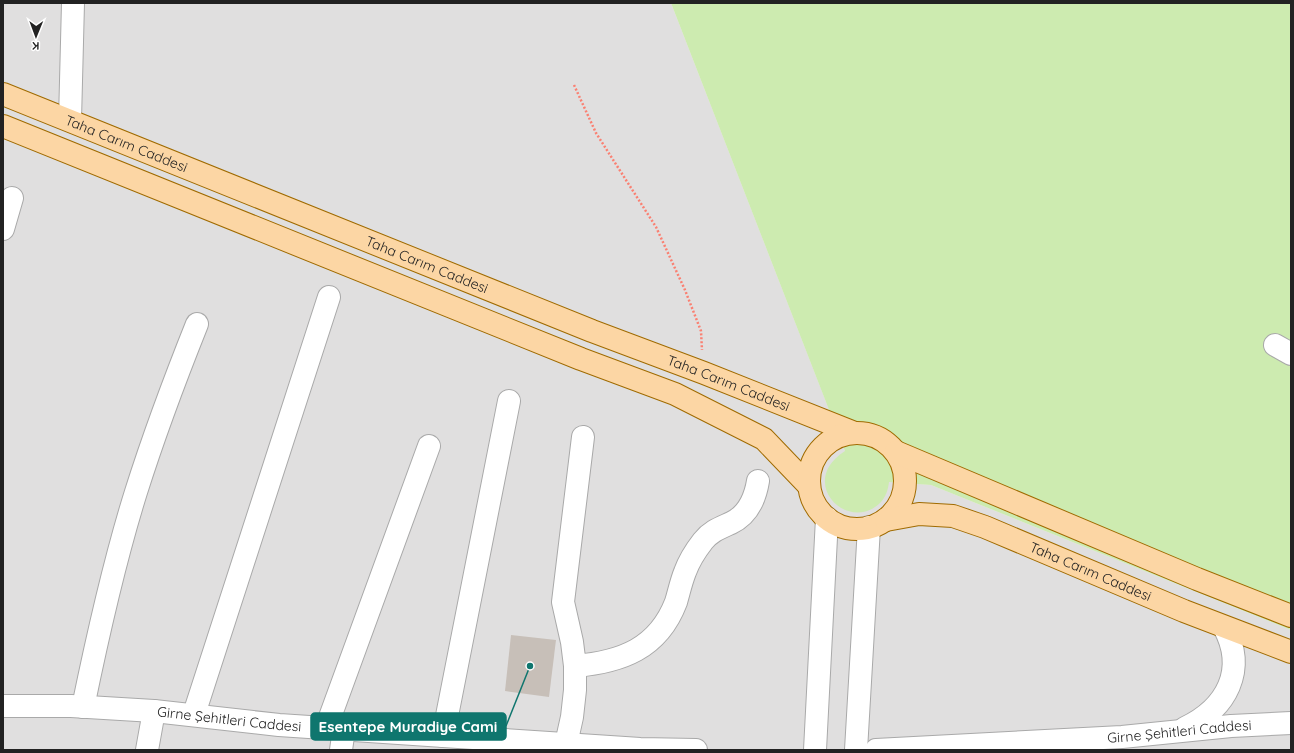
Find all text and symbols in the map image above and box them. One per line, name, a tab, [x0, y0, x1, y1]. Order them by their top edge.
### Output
north arrow	[16, 16, 56, 56]
text: K	[32, 39, 40, 53]
street label: Taha Carım Caddesi	[62, 111, 190, 176]
street label: Taha Carım Caddesi	[363, 232, 491, 297]
street label: Taha Carım Caddesi	[665, 351, 793, 415]
street label: Taha Carım Caddesi	[1027, 538, 1154, 605]
street label: Girne Şehitleri Caddesi	[156, 702, 302, 735]
callout: Esentepe Muradiye Cami	[311, 713, 506, 740]
street label: Girne Şehitleri Caddesi	[1107, 716, 1252, 747]
text: Esentepe Muradiye Cami	[319, 717, 497, 736]

